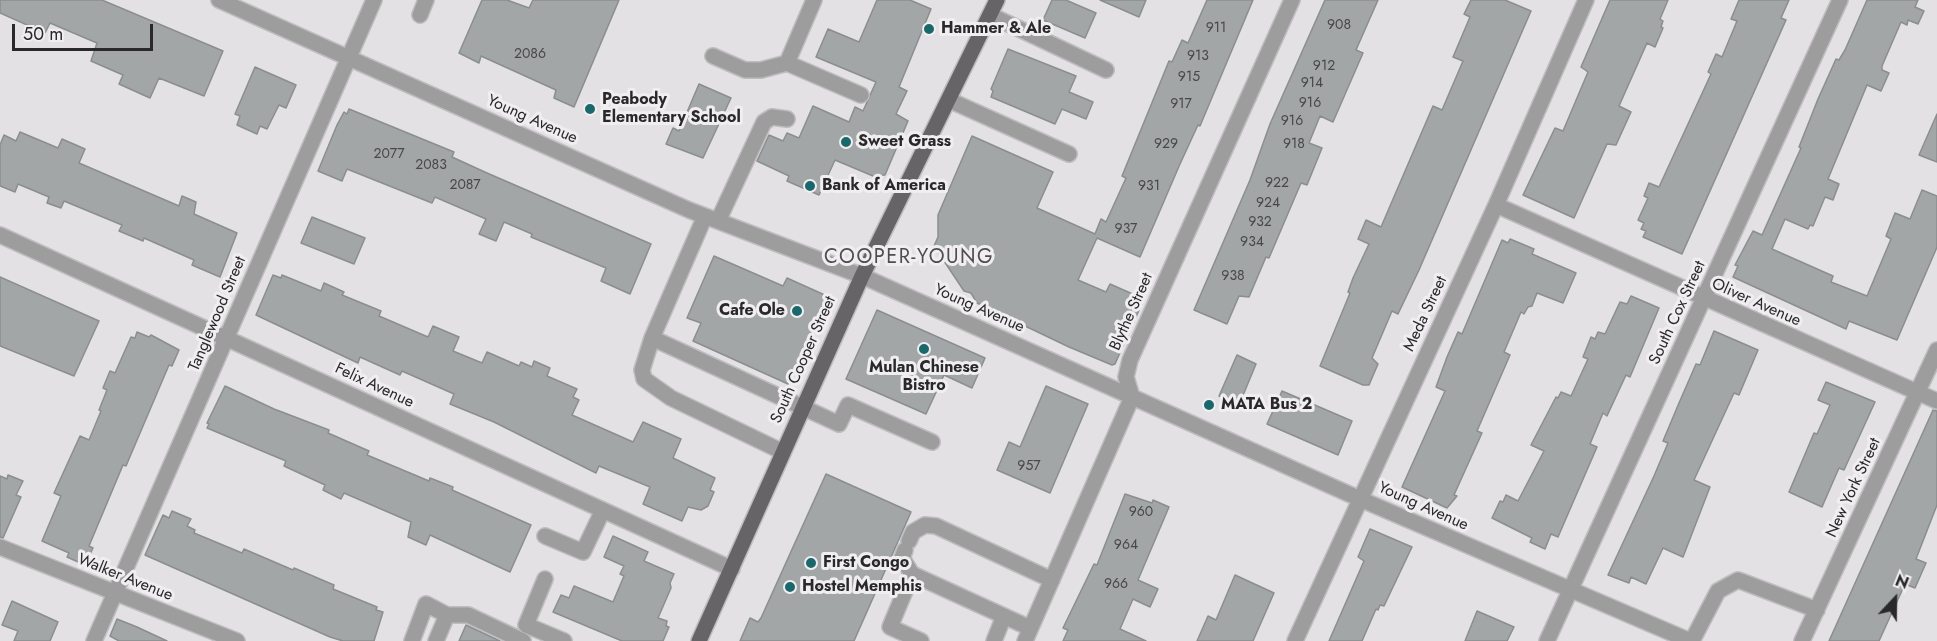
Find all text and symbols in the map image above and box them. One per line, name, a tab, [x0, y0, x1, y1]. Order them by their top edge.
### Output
scale bar	[15, 12, 156, 50]
house number: 908	[1327, 18, 1351, 34]
place label: Hammer & Ale	[941, 19, 1051, 39]
text: 50 m	[23, 21, 63, 47]
house number: 911	[1206, 21, 1226, 37]
marker: Hammer & Ale	[922, 22, 936, 36]
house number: 2086	[514, 47, 546, 63]
house number: 913	[1187, 49, 1209, 65]
house number: 912	[1313, 59, 1335, 75]
house number: 915	[1178, 70, 1200, 86]
house number: 914	[1301, 76, 1323, 92]
place label: Peabody Elementary School	[602, 90, 741, 128]
street label: Young Avenue	[484, 92, 580, 148]
house number: 916	[1299, 96, 1321, 112]
house number: 917	[1170, 97, 1192, 113]
marker: Peabody Elementary School	[583, 102, 597, 116]
house number: 916	[1281, 114, 1303, 130]
place label: Sweet Grass	[858, 132, 951, 152]
marker: Sweet Grass	[839, 135, 853, 149]
house number: 929	[1154, 137, 1178, 153]
house number: 918	[1283, 137, 1305, 153]
house number: 2077	[373, 147, 405, 163]
house number: 2083	[415, 158, 447, 174]
place label: Bank of America	[822, 176, 946, 196]
house number: 922	[1265, 176, 1289, 192]
house number: 2087	[449, 178, 481, 194]
marker: Bank of America	[803, 179, 817, 193]
house number: 931	[1138, 179, 1160, 195]
house number: 924	[1256, 196, 1280, 212]
house number: 932	[1248, 215, 1272, 231]
house number: 937	[1115, 222, 1137, 238]
house number: 934	[1240, 235, 1264, 251]
district label: COOPER-YOUNG	[824, 246, 994, 270]
street label: Tanglewood Street	[185, 254, 251, 374]
street label: South Cox Street	[1646, 258, 1710, 368]
house number: 938	[1221, 269, 1245, 285]
street label: Blythe Street	[1106, 270, 1158, 354]
street label: Meda Street	[1400, 273, 1452, 355]
street label: Oliver Avenue	[1708, 275, 1804, 331]
street label: Young Avenue	[931, 281, 1027, 337]
street label: South Cooper Street	[767, 293, 841, 427]
place label: Cafe Ole	[719, 301, 785, 321]
marker: Cafe Ole	[790, 304, 804, 318]
marker: Mulan Chinese Bistro	[917, 342, 931, 356]
place label: Mulan Chinese Bistro	[869, 358, 979, 396]
street label: Felix Avenue	[331, 359, 417, 413]
place label: MATA Bus 2	[1221, 395, 1312, 415]
marker: MATA Bus 2	[1202, 398, 1216, 412]
street label: New York Street	[1823, 435, 1885, 541]
house number: 957	[1017, 459, 1041, 475]
street label: Young Avenue	[1375, 479, 1471, 535]
house number: 960	[1129, 505, 1153, 521]
house number: 964	[1114, 538, 1138, 554]
street label: Walker Avenue	[75, 550, 175, 606]
place label: First Congo	[823, 553, 909, 573]
marker: First Congo	[804, 556, 818, 570]
north arrow	[1865, 569, 1925, 629]
text: N	[1892, 569, 1912, 595]
place label: Hostel Memphis	[802, 577, 922, 597]
house number: 966	[1104, 577, 1128, 593]
marker: Hostel Memphis	[783, 580, 797, 594]

